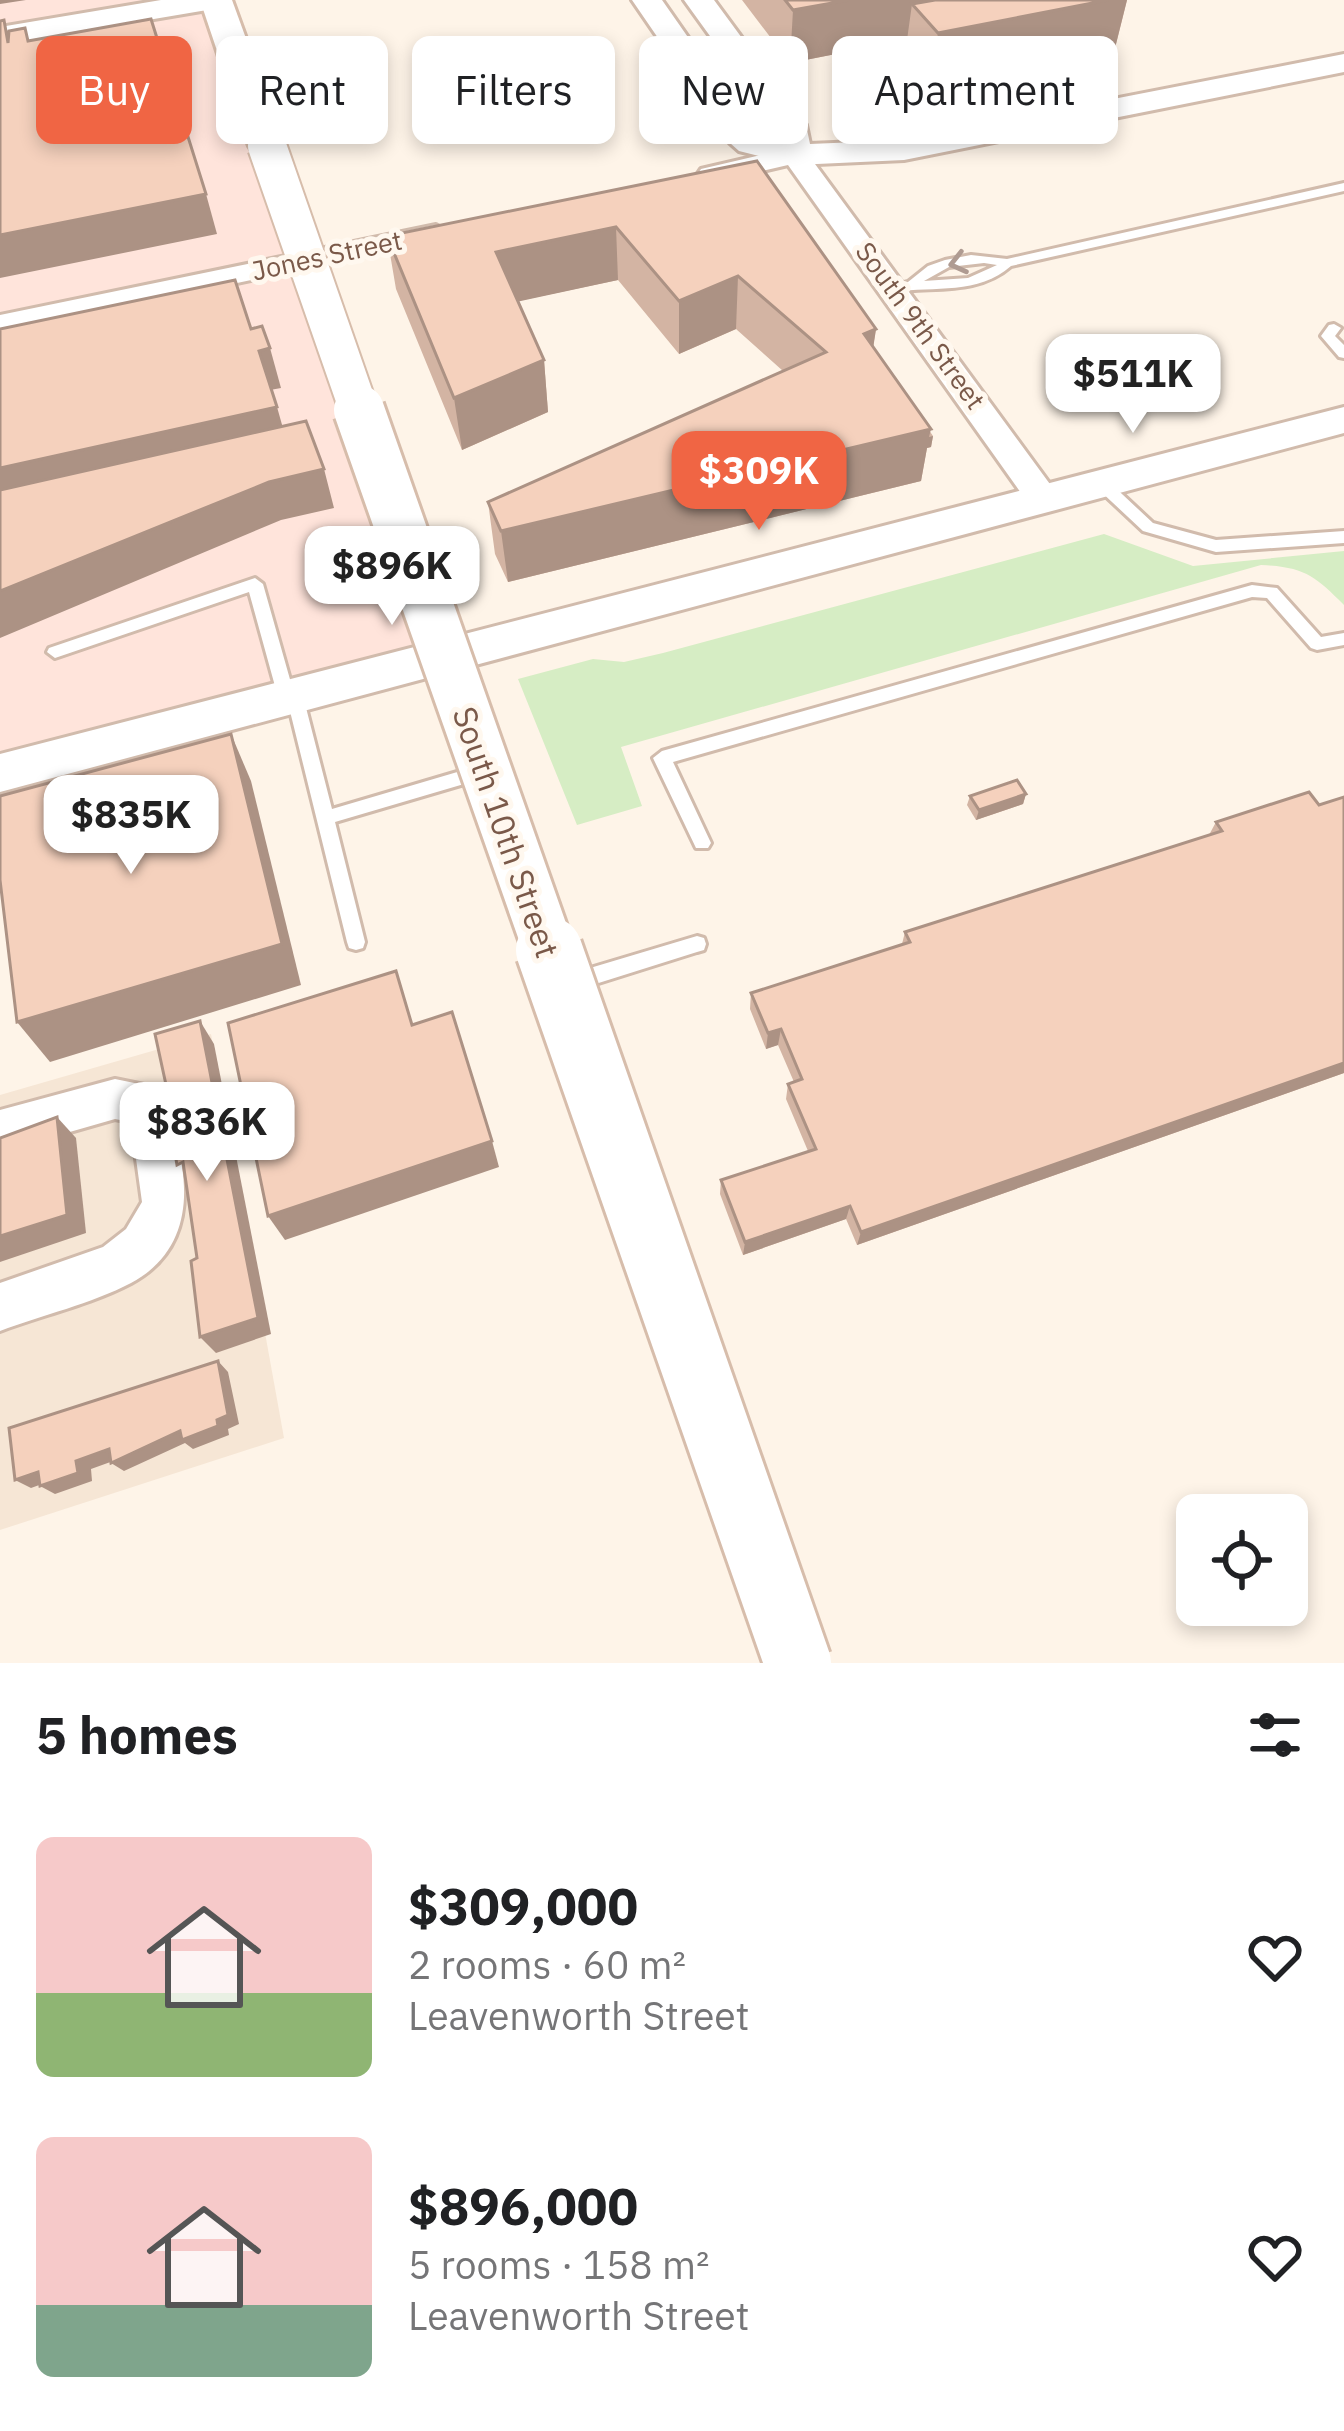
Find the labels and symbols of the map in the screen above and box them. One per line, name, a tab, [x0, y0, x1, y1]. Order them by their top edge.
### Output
street label: Jones Street	[248, 222, 405, 288]
street label: South 9th Street	[849, 234, 994, 416]
one-way arrow	[949, 249, 969, 274]
pin: $511K	[1049, 334, 1217, 436]
pin: $309K	[675, 431, 843, 533]
pin: $896K	[308, 526, 476, 628]
street label: South 10th Street	[443, 701, 570, 963]
pin: $835K	[47, 775, 215, 877]
pin: $836K	[123, 1082, 291, 1184]

